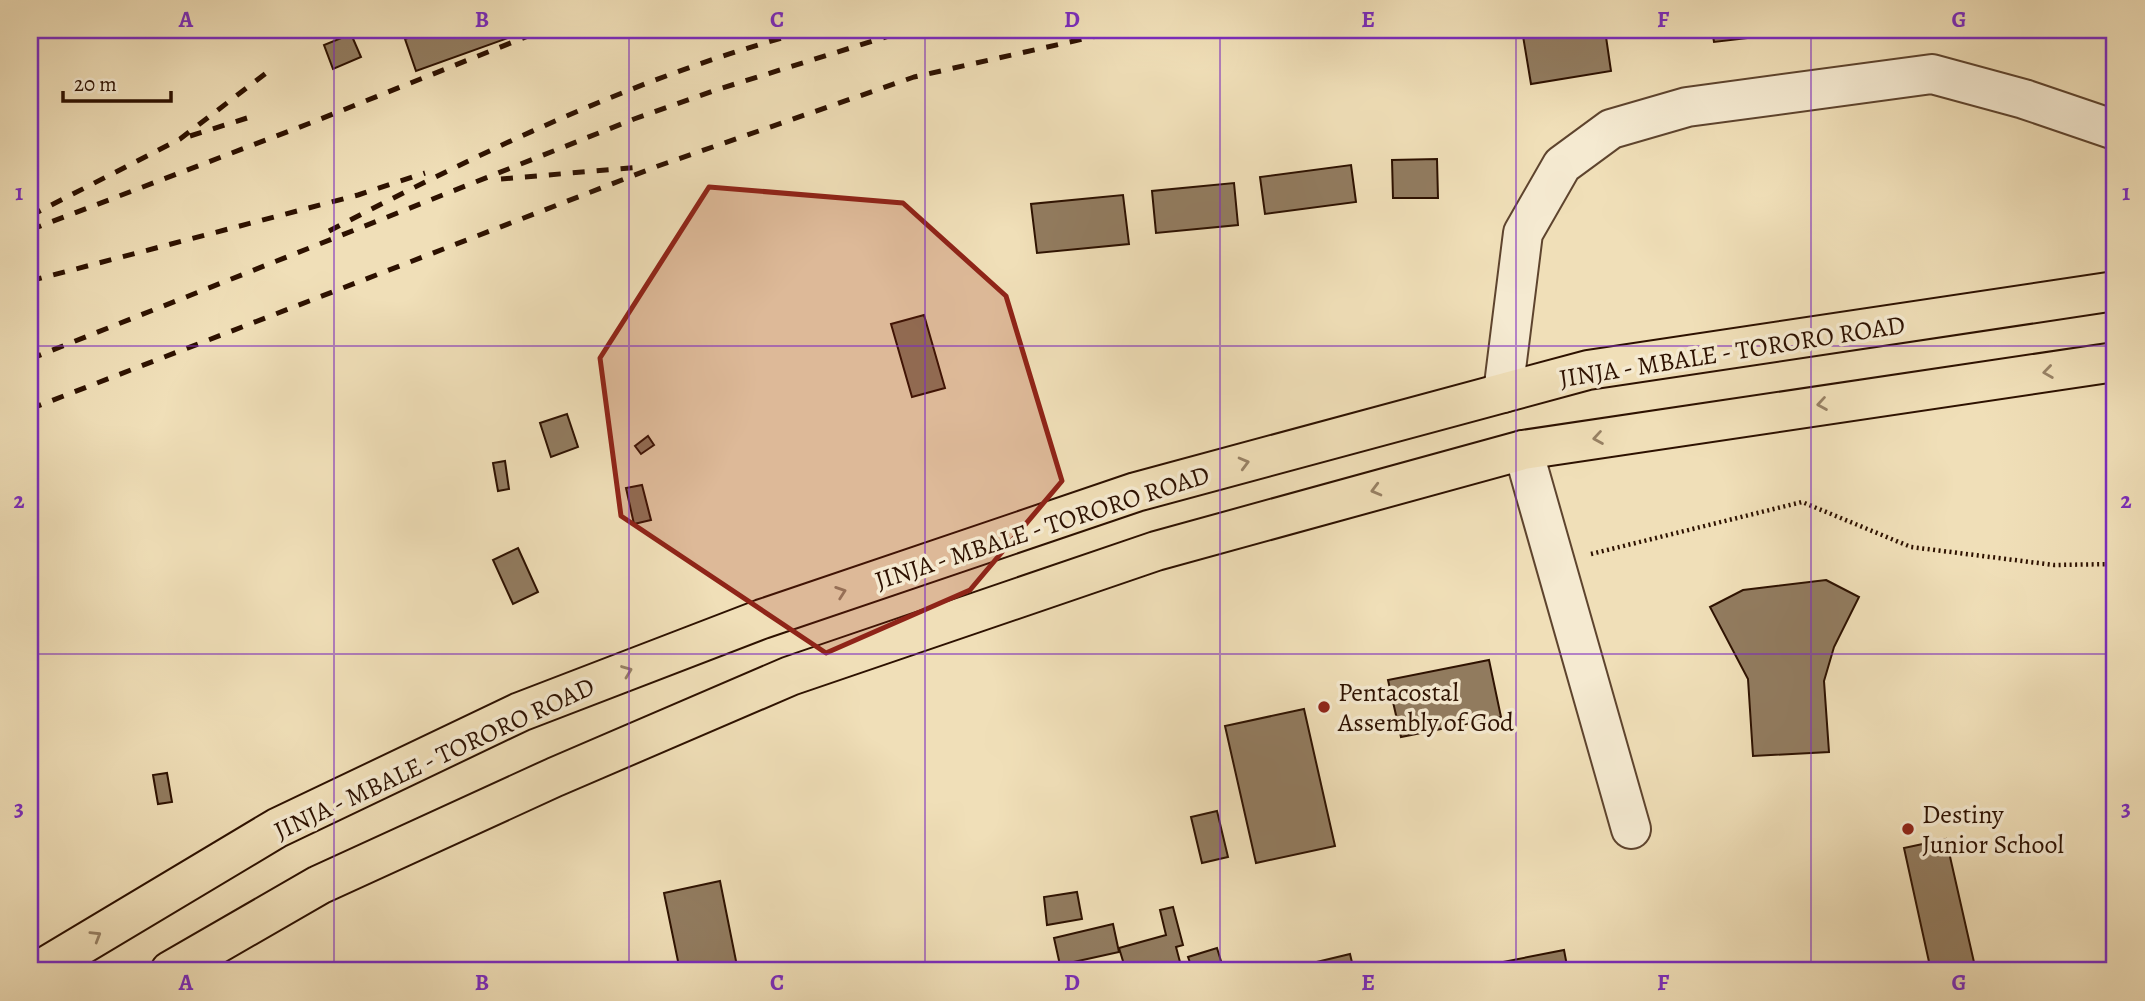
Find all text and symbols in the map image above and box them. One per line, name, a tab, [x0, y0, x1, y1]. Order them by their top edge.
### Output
text: A	[178, 4, 194, 35]
text: B	[475, 4, 489, 35]
text: C	[770, 4, 784, 35]
text: D	[1064, 4, 1080, 35]
text: E	[1361, 4, 1375, 35]
text: F	[1657, 4, 1670, 35]
text: G	[1951, 4, 1967, 35]
scale bar	[63, 60, 172, 104]
text: 20 m	[74, 70, 117, 98]
text: 1	[15, 177, 23, 208]
text: 1	[2122, 177, 2130, 208]
street label: JINJA - MBALE - TORORO ROAD	[1557, 307, 1908, 396]
one-way arrow	[2042, 364, 2054, 379]
one-way arrow	[1816, 396, 1828, 411]
one-way arrow	[1592, 430, 1603, 445]
street label: JINJA - MBALE - TORORO ROAD	[870, 457, 1214, 598]
one-way arrow	[1238, 457, 1250, 471]
one-way arrow	[1371, 482, 1383, 497]
text: 2	[13, 485, 25, 516]
text: 2	[2120, 485, 2132, 516]
one-way arrow	[834, 586, 847, 600]
one-way arrow	[621, 665, 633, 679]
street label: JINJA - MBALE - TORORO ROAD	[268, 669, 600, 848]
place label: Pentacostal Assembly of God	[1337, 675, 1514, 740]
marker: Pentacostal Assembly of God	[1316, 699, 1332, 715]
text: 3	[14, 793, 24, 824]
text: 3	[2121, 793, 2131, 824]
place label: Destiny Junior School	[1922, 797, 2064, 862]
marker: Destiny Junior School	[1900, 821, 1916, 837]
one-way arrow	[89, 932, 102, 945]
text: A	[178, 967, 194, 998]
text: B	[475, 967, 489, 998]
text: C	[770, 967, 784, 998]
text: D	[1064, 967, 1080, 998]
text: E	[1361, 967, 1375, 998]
text: F	[1657, 967, 1670, 998]
text: G	[1951, 967, 1967, 998]

